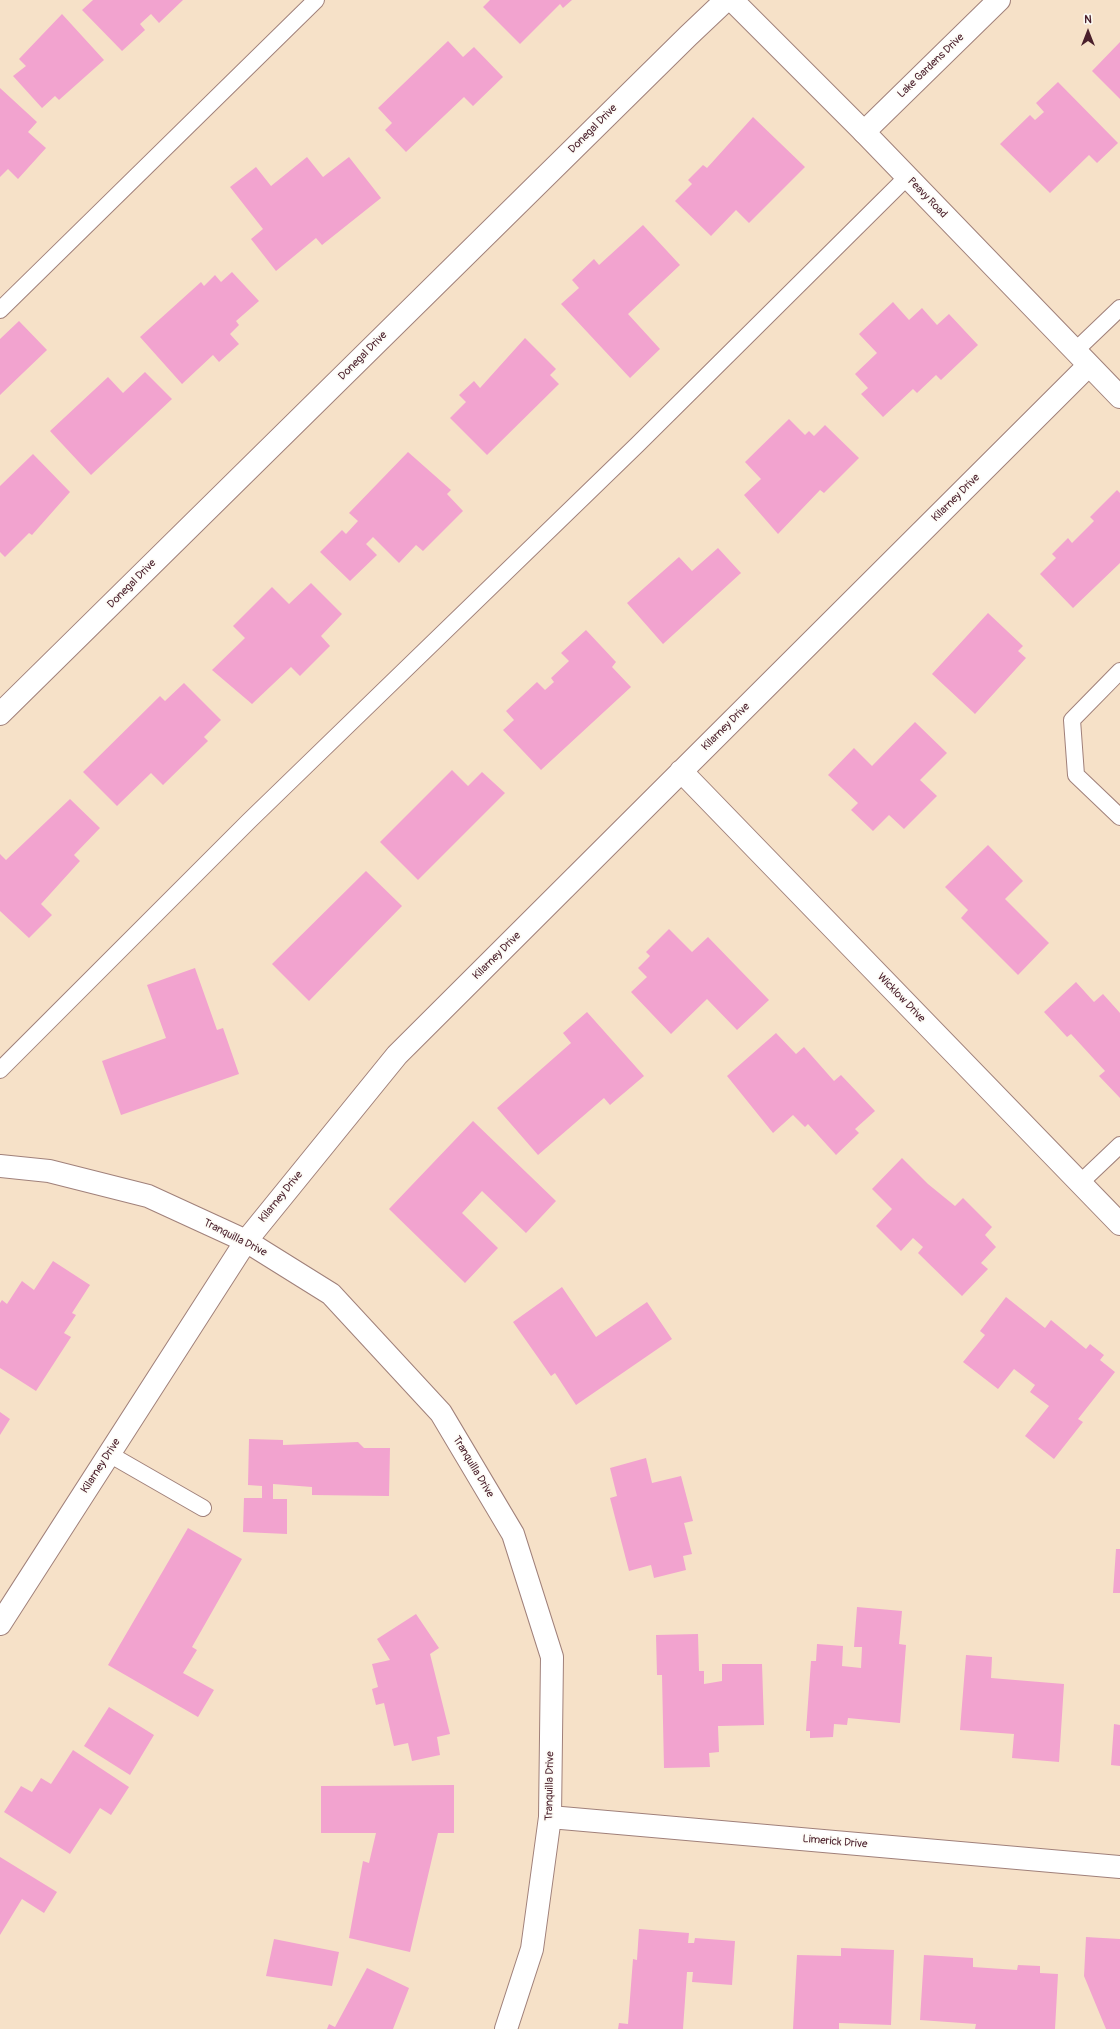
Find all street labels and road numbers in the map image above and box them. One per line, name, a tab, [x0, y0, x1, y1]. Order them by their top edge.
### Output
street label: Lake Gardens Drive	[895, 31, 967, 101]
street label: Donegal Drive	[566, 102, 620, 156]
street label: Peavy Road	[904, 175, 950, 221]
street label: Donegal Drive	[336, 329, 390, 383]
street label: Kilarney Drive	[929, 471, 983, 525]
street label: Donegal Drive	[105, 557, 159, 611]
street label: Kilarney Drive	[699, 700, 753, 754]
street label: Kilarney Drive	[470, 929, 524, 983]
street label: Wicklow Drive	[874, 971, 928, 1025]
street label: Kilarney Drive	[256, 1169, 306, 1225]
street label: Tranquilla Drive	[201, 1216, 269, 1260]
street label: Tranquilla Drive	[449, 1434, 497, 1500]
street label: Kilarney Drive	[78, 1436, 124, 1496]
street label: Tranquilla Drive	[543, 1751, 557, 1821]
street label: Limerick Drive	[802, 1833, 868, 1851]

